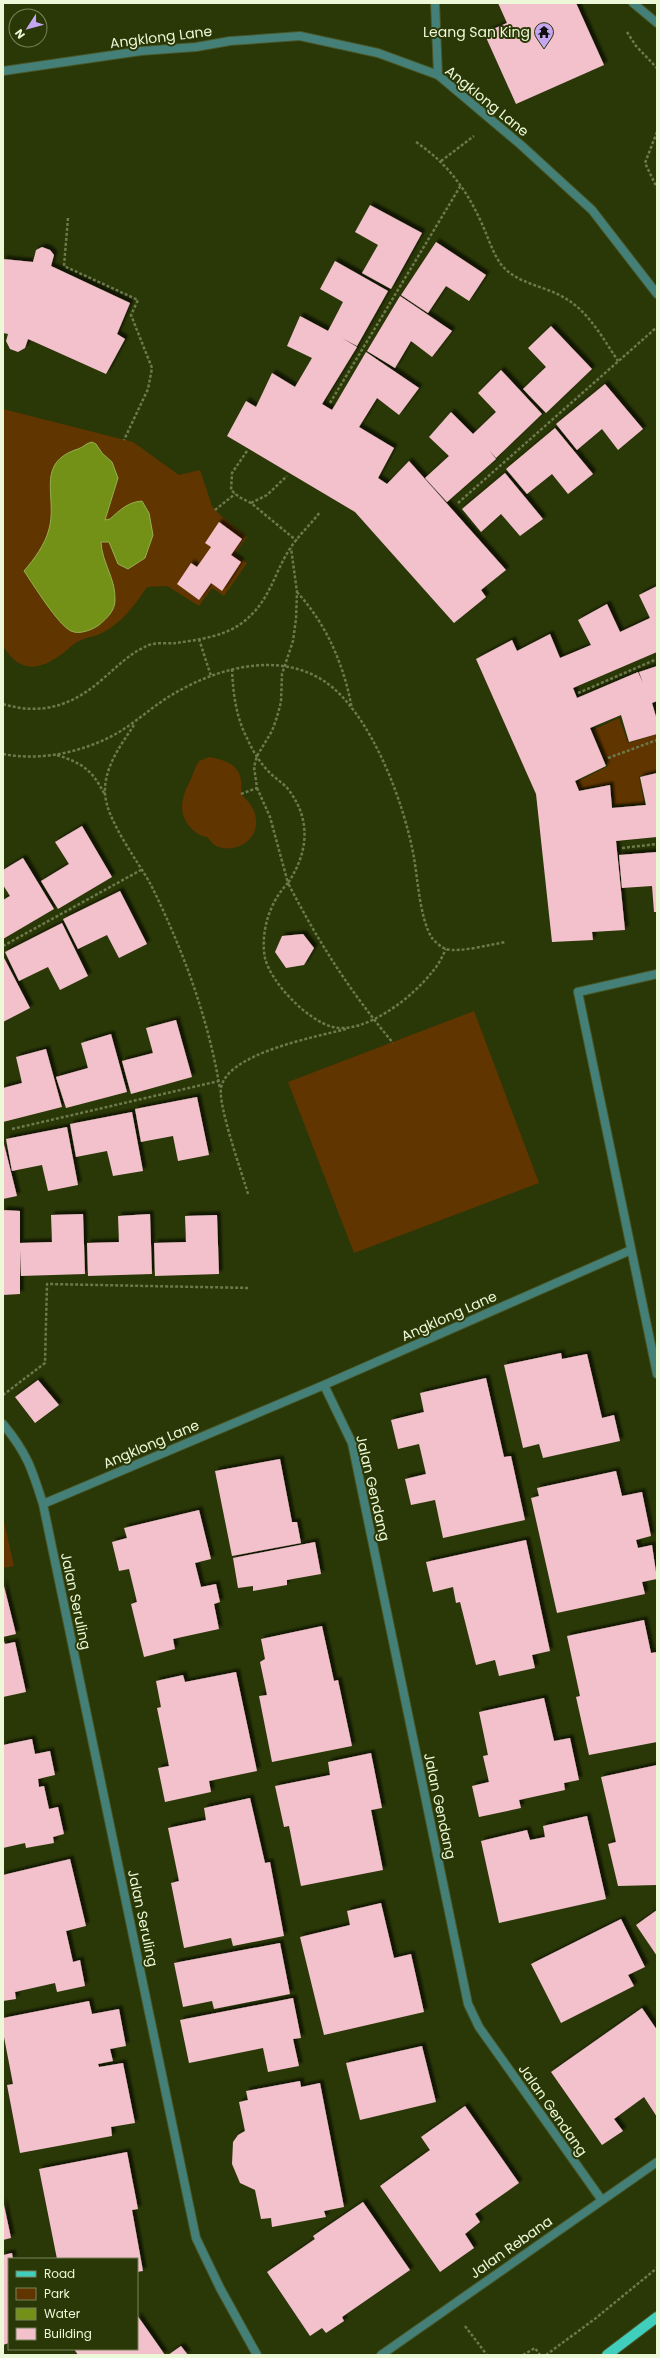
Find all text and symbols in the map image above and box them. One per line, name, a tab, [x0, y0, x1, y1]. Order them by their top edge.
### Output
north arrow	[8, 8, 48, 48]
street label: Angklong Lane	[109, 21, 214, 53]
temple icon: Leang San King	[533, 21, 555, 49]
place label: Leang San King	[423, 22, 530, 42]
text: N	[11, 26, 29, 42]
street label: Angklong Lane	[441, 61, 533, 141]
street label: Angklong Lane	[398, 1286, 500, 1346]
street label: Angklong Lane	[100, 1415, 203, 1473]
street label: Jalan Gendang	[351, 1433, 395, 1543]
street label: Jalan Seruling	[56, 1551, 96, 1651]
street label: Jalan Gendang	[419, 1751, 461, 1861]
street label: Jalan Seruling	[123, 1868, 163, 1968]
street label: Jalan Gendang	[514, 2060, 592, 2160]
street label: Jalan Rebana	[466, 2211, 556, 2283]
legend	[8, 2258, 138, 2350]
text: Road	[44, 2265, 75, 2282]
text: Park	[44, 2285, 71, 2302]
text: Water	[44, 2305, 81, 2322]
text: Building	[44, 2325, 92, 2342]

